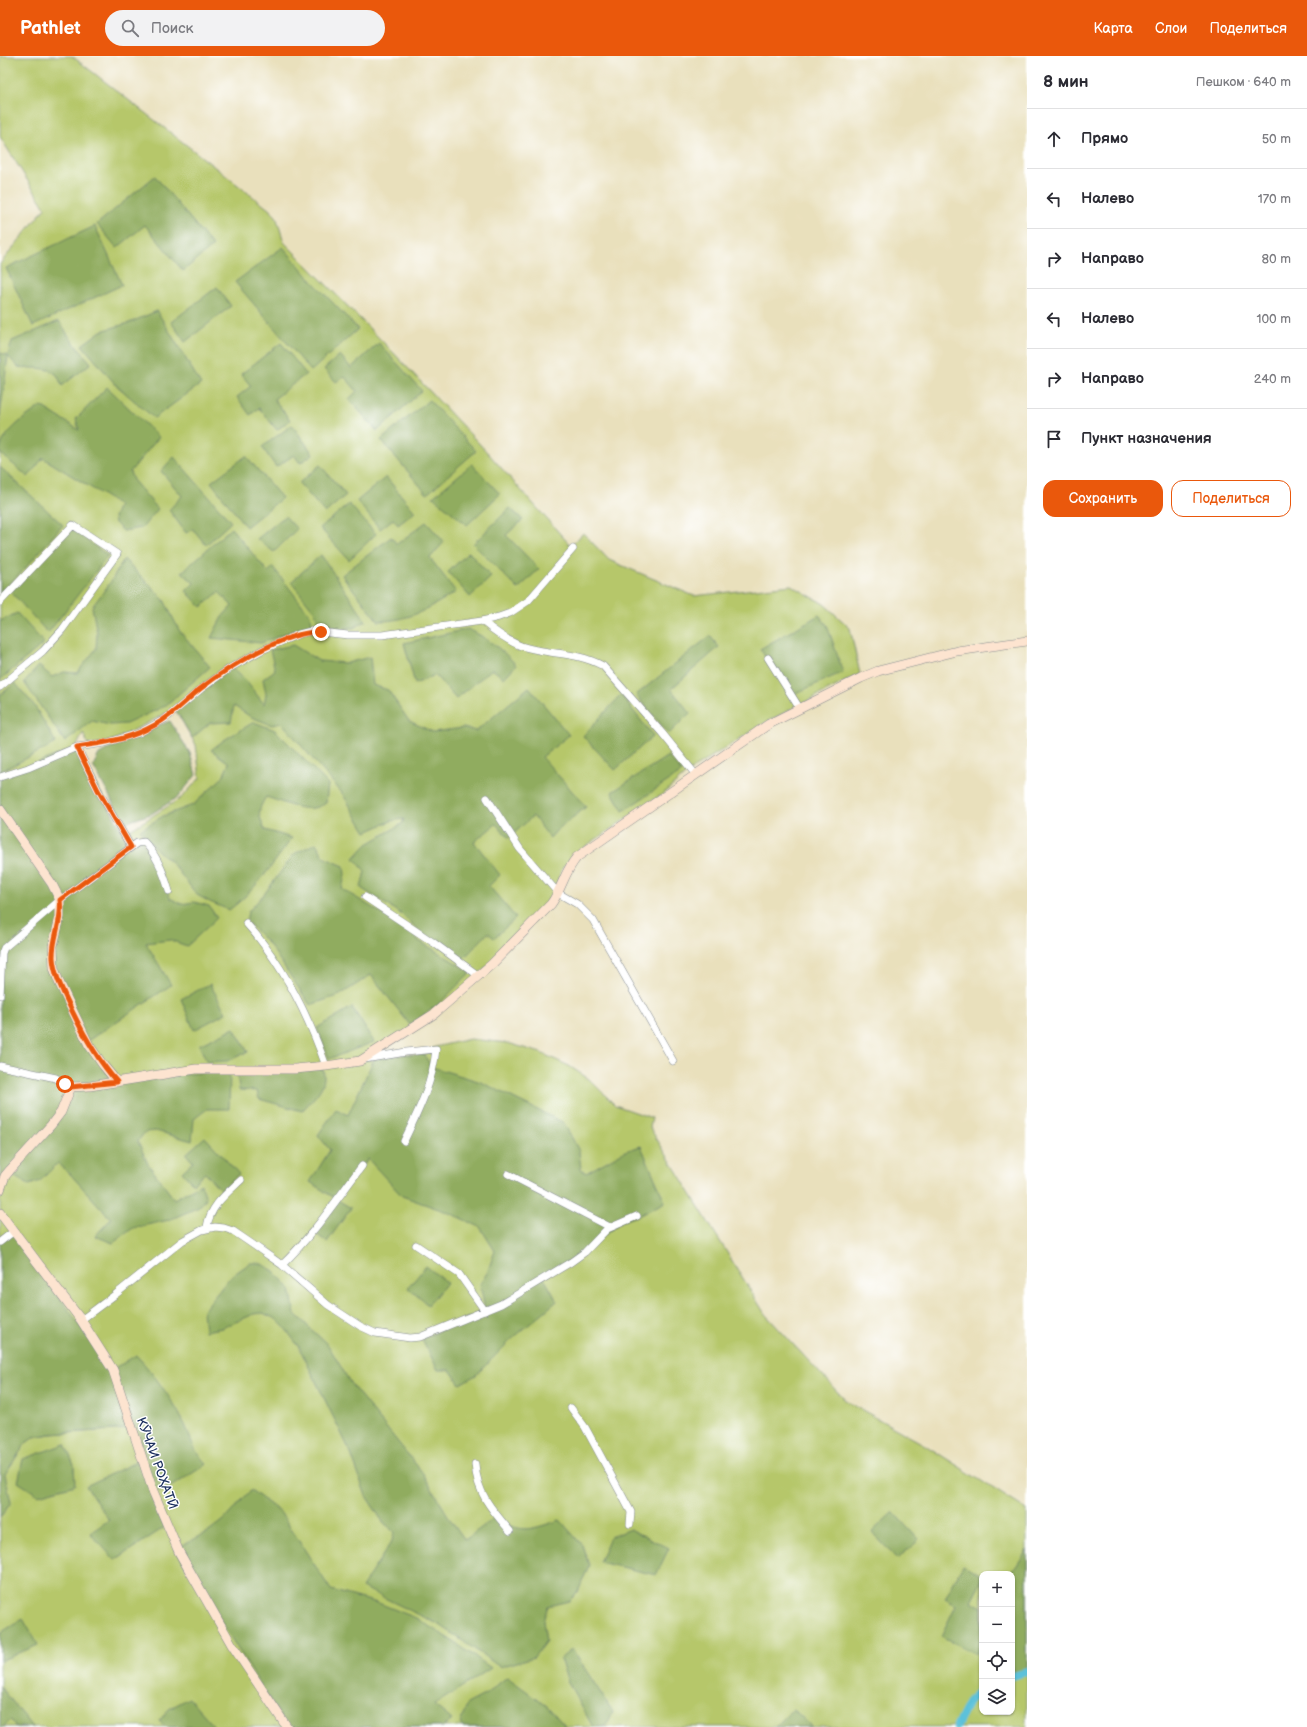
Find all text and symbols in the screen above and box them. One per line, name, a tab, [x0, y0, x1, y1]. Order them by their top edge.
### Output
search box	[105, 10, 385, 46]
text: Pathlet	[20, 17, 81, 40]
icon: search	[119, 17, 141, 39]
text: Поиск	[151, 19, 194, 38]
text: Карта	[1093, 20, 1133, 37]
text: Слои	[1155, 20, 1187, 37]
text: Поделиться	[1209, 20, 1287, 37]
text: 8 мин	[1043, 72, 1089, 92]
text: Пешком · 640 m	[1196, 74, 1291, 90]
icon: ahead	[1043, 128, 1065, 150]
text: Прямо	[1081, 129, 1128, 148]
text: 50 m	[1262, 131, 1291, 147]
icon: left	[1043, 188, 1065, 210]
text: Налево	[1081, 189, 1134, 208]
text: 170 m	[1258, 191, 1291, 207]
icon: right	[1043, 248, 1065, 270]
text: Направо	[1081, 249, 1144, 268]
text: 80 m	[1262, 251, 1291, 267]
icon: left	[1043, 308, 1065, 330]
text: Налево	[1081, 309, 1134, 328]
text: 100 m	[1256, 311, 1291, 327]
icon: right	[1043, 368, 1065, 390]
text: Направо	[1081, 369, 1144, 388]
text: 240 m	[1254, 371, 1291, 387]
icon: arrive	[1043, 428, 1065, 450]
text: Пункт назначения	[1081, 429, 1212, 448]
button: Сохранить	[1043, 480, 1163, 517]
button: Поделиться	[1171, 480, 1291, 517]
route end	[312, 623, 330, 641]
route start	[56, 1075, 74, 1093]
street label: КӮЧАИ РОҲАТӢ	[133, 1415, 181, 1511]
map controls	[979, 1571, 1015, 1715]
button: +	[979, 1571, 1015, 1607]
button: −	[979, 1607, 1015, 1643]
button: locate	[979, 1643, 1015, 1679]
button: layers	[979, 1679, 1015, 1715]

